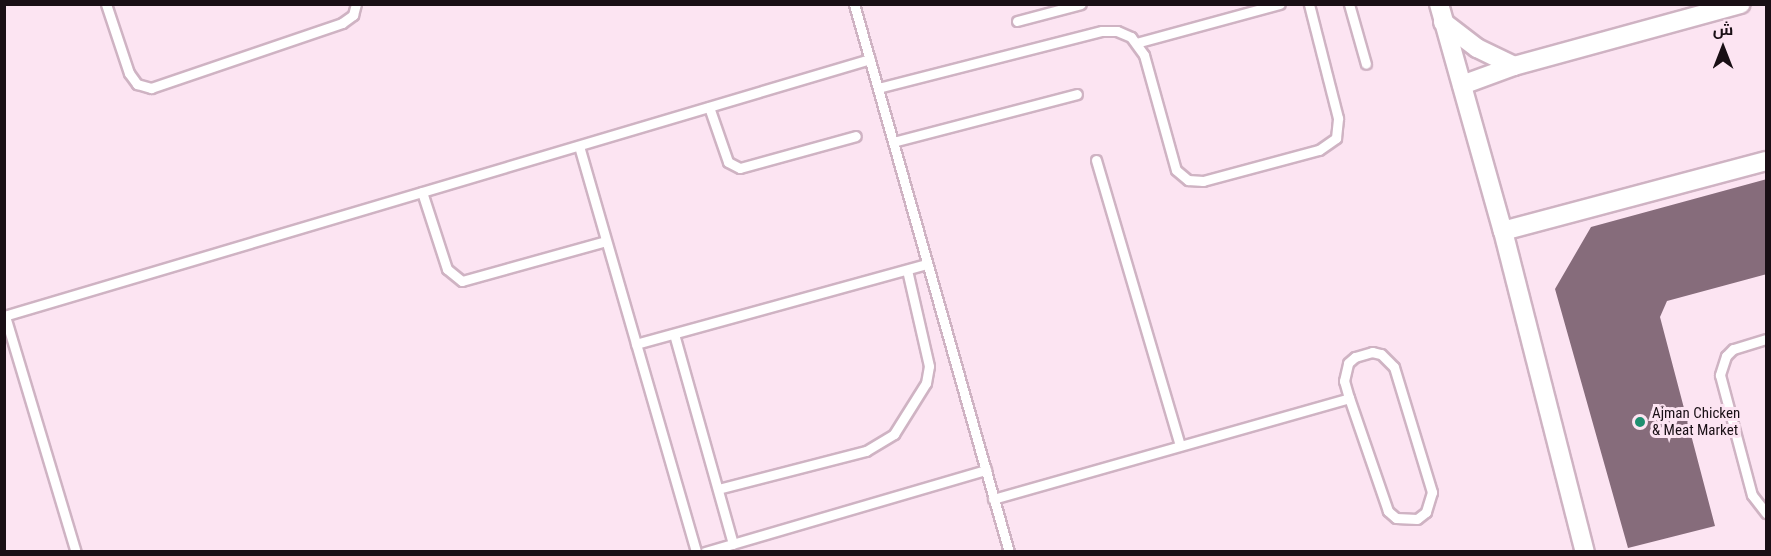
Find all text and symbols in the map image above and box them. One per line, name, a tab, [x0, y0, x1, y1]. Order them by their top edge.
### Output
north arrow	[1693, 18, 1753, 78]
text: ش	[1713, 20, 1733, 39]
place label: Ajman Chicken & Meat Market	[1652, 404, 1740, 439]
marker: Ajman Chicken & Meat Market	[1633, 415, 1647, 429]

